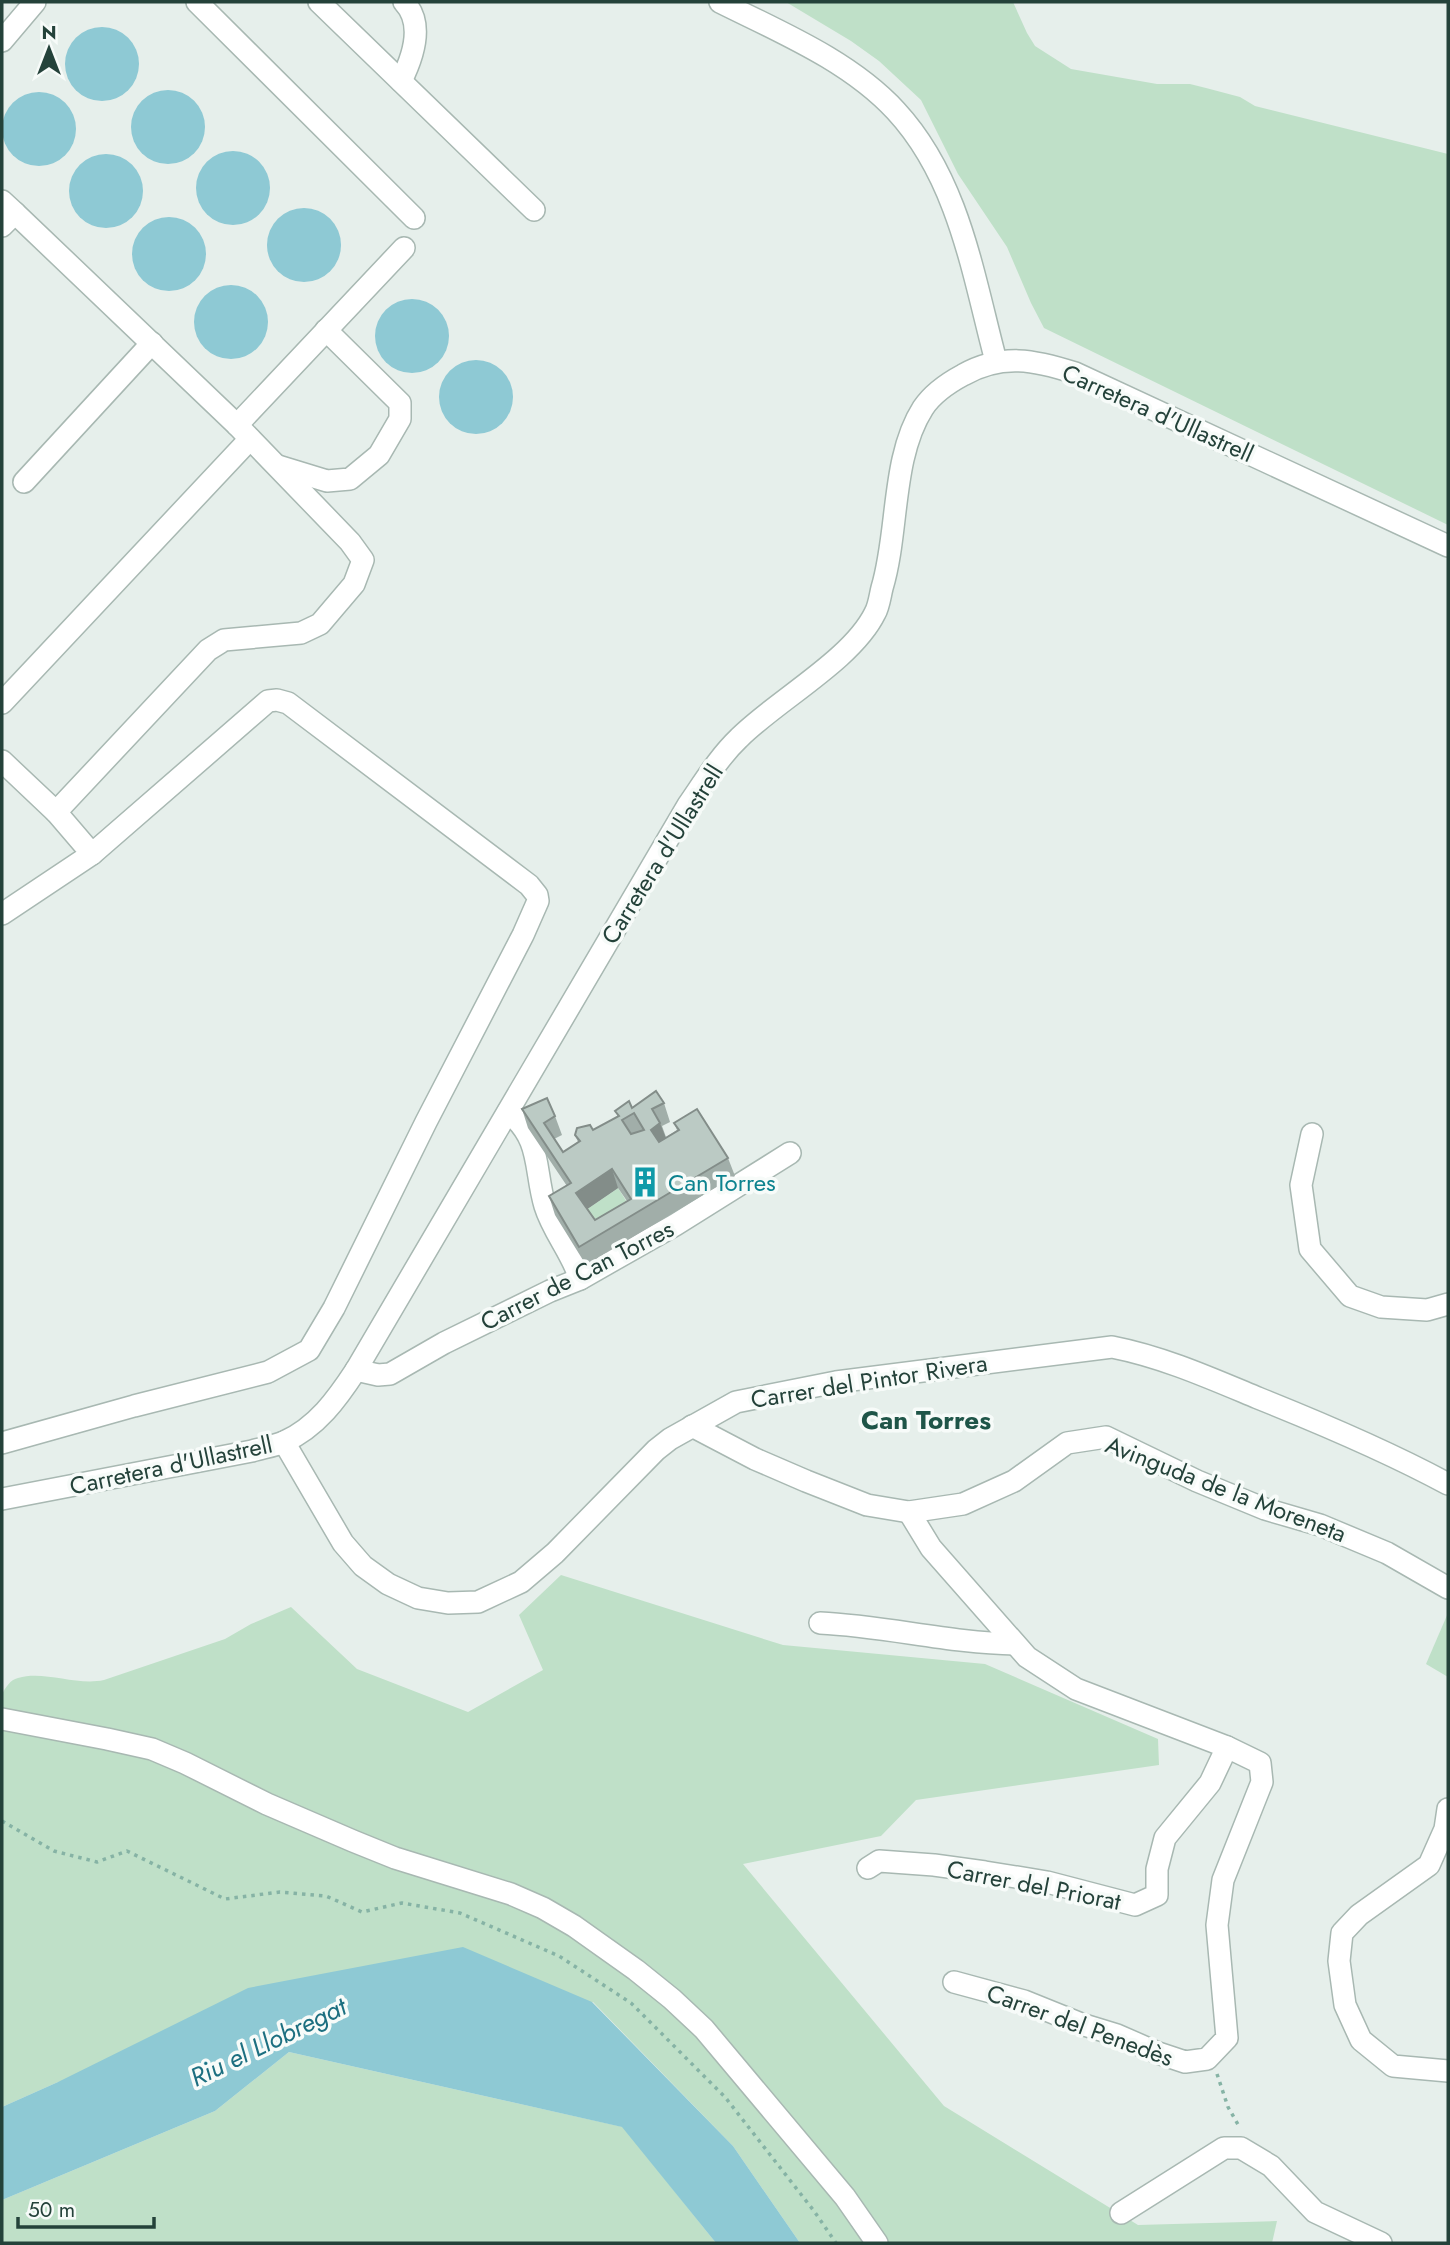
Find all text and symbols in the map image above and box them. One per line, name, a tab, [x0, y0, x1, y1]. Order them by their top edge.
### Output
north arrow	[14, 14, 84, 84]
text: N	[41, 19, 57, 46]
street label: Carretera d'Ullastrell	[1057, 355, 1259, 471]
street label: Carretera d'Ullastrell	[592, 757, 732, 951]
building icon: Can Torres	[628, 1165, 662, 1199]
place label: Can Torres	[668, 1165, 776, 1200]
street label: Carrer de Can Torres	[474, 1211, 680, 1339]
street label: Carrer del Pintor Rivera	[748, 1345, 990, 1417]
district label: Can Torres	[861, 1401, 991, 1439]
street label: Carretera d'Ullastrell	[66, 1426, 276, 1504]
street label: Avinguda de la Moreneta	[1101, 1427, 1351, 1551]
street label: Carrer del Priorat	[944, 1851, 1124, 1919]
street label: Carrer del Penedès	[982, 1975, 1178, 2075]
water label: Riu el Llobregat	[183, 1987, 354, 2096]
scale bar	[18, 2186, 154, 2230]
text: 50 m	[28, 2195, 75, 2225]

